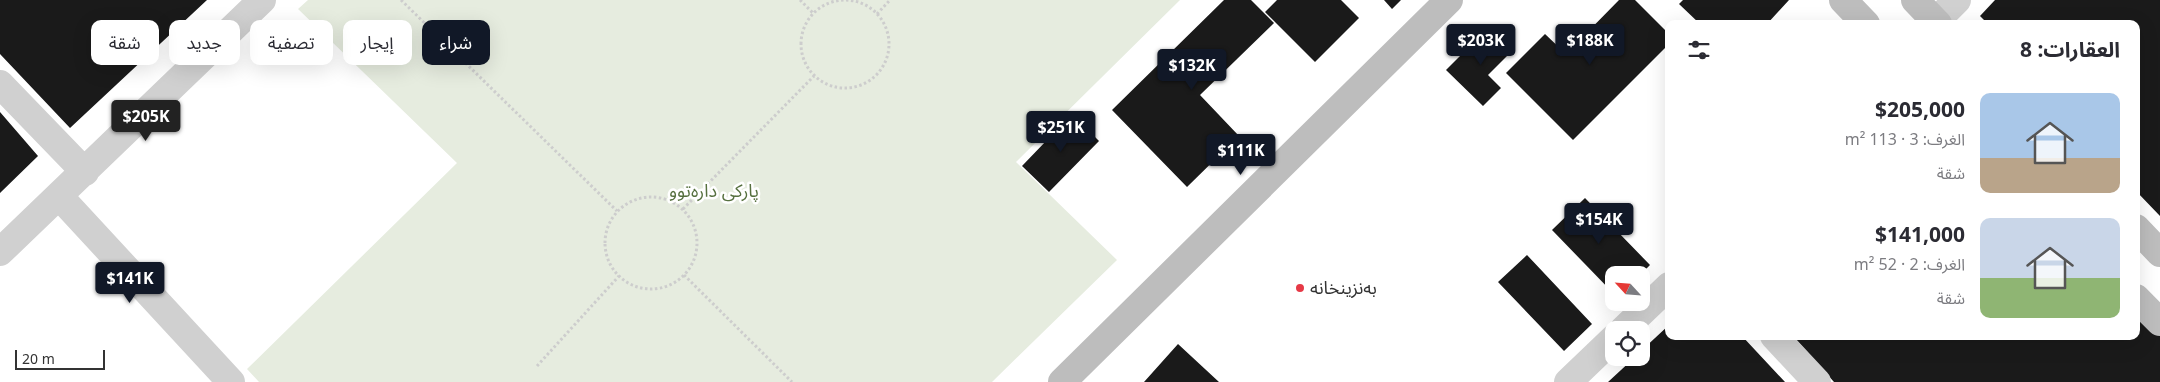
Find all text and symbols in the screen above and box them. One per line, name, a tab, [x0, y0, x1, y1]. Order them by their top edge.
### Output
chip: شقة	[91, 20, 159, 65]
chip: جديد	[169, 20, 240, 65]
chip: تصفية	[250, 20, 333, 65]
chip: إيجار	[343, 20, 412, 65]
chip: شراء	[422, 20, 490, 65]
pin: $203K	[1446, 23, 1516, 66]
pin: $188K	[1555, 23, 1625, 66]
text: $203K	[1457, 29, 1505, 51]
text: $188K	[1566, 29, 1614, 51]
text: العقارات: 8	[2020, 35, 2120, 63]
icon: filters	[1685, 36, 1713, 64]
pin: $132K	[1157, 48, 1227, 91]
text: $132K	[1168, 54, 1216, 76]
text: $205,000	[1875, 95, 1965, 123]
pin: $205K	[111, 100, 181, 142]
text: $205K	[122, 105, 170, 127]
pin: $251K	[1026, 110, 1096, 153]
icon: home	[2020, 113, 2080, 173]
text: $251K	[1037, 116, 1085, 138]
text: الغرف: 3 · 113 m²	[1845, 128, 1965, 150]
pin: $111K	[1206, 134, 1276, 176]
text: $111K	[1217, 139, 1265, 161]
text: شقة	[1937, 162, 1965, 184]
park label: پارکی دارەتوو	[669, 178, 759, 202]
pin: $154K	[1564, 202, 1634, 245]
text: $154K	[1575, 208, 1623, 230]
text: $141,000	[1875, 220, 1965, 248]
icon: home	[2020, 238, 2080, 298]
text: الغرف: 2 · 52 m²	[1854, 253, 1965, 275]
pin: $141K	[95, 262, 165, 304]
north arrow	[1605, 266, 1650, 311]
map controls	[1605, 266, 1650, 366]
text: $141K	[106, 267, 154, 289]
place label: بەنزینخانە	[1310, 275, 1377, 299]
marker: بەنزینخانە	[1294, 282, 1306, 294]
text: شقة	[1937, 287, 1965, 309]
button: locate	[1605, 321, 1650, 366]
scale bar	[15, 347, 105, 370]
text: 20 m	[22, 349, 55, 368]

